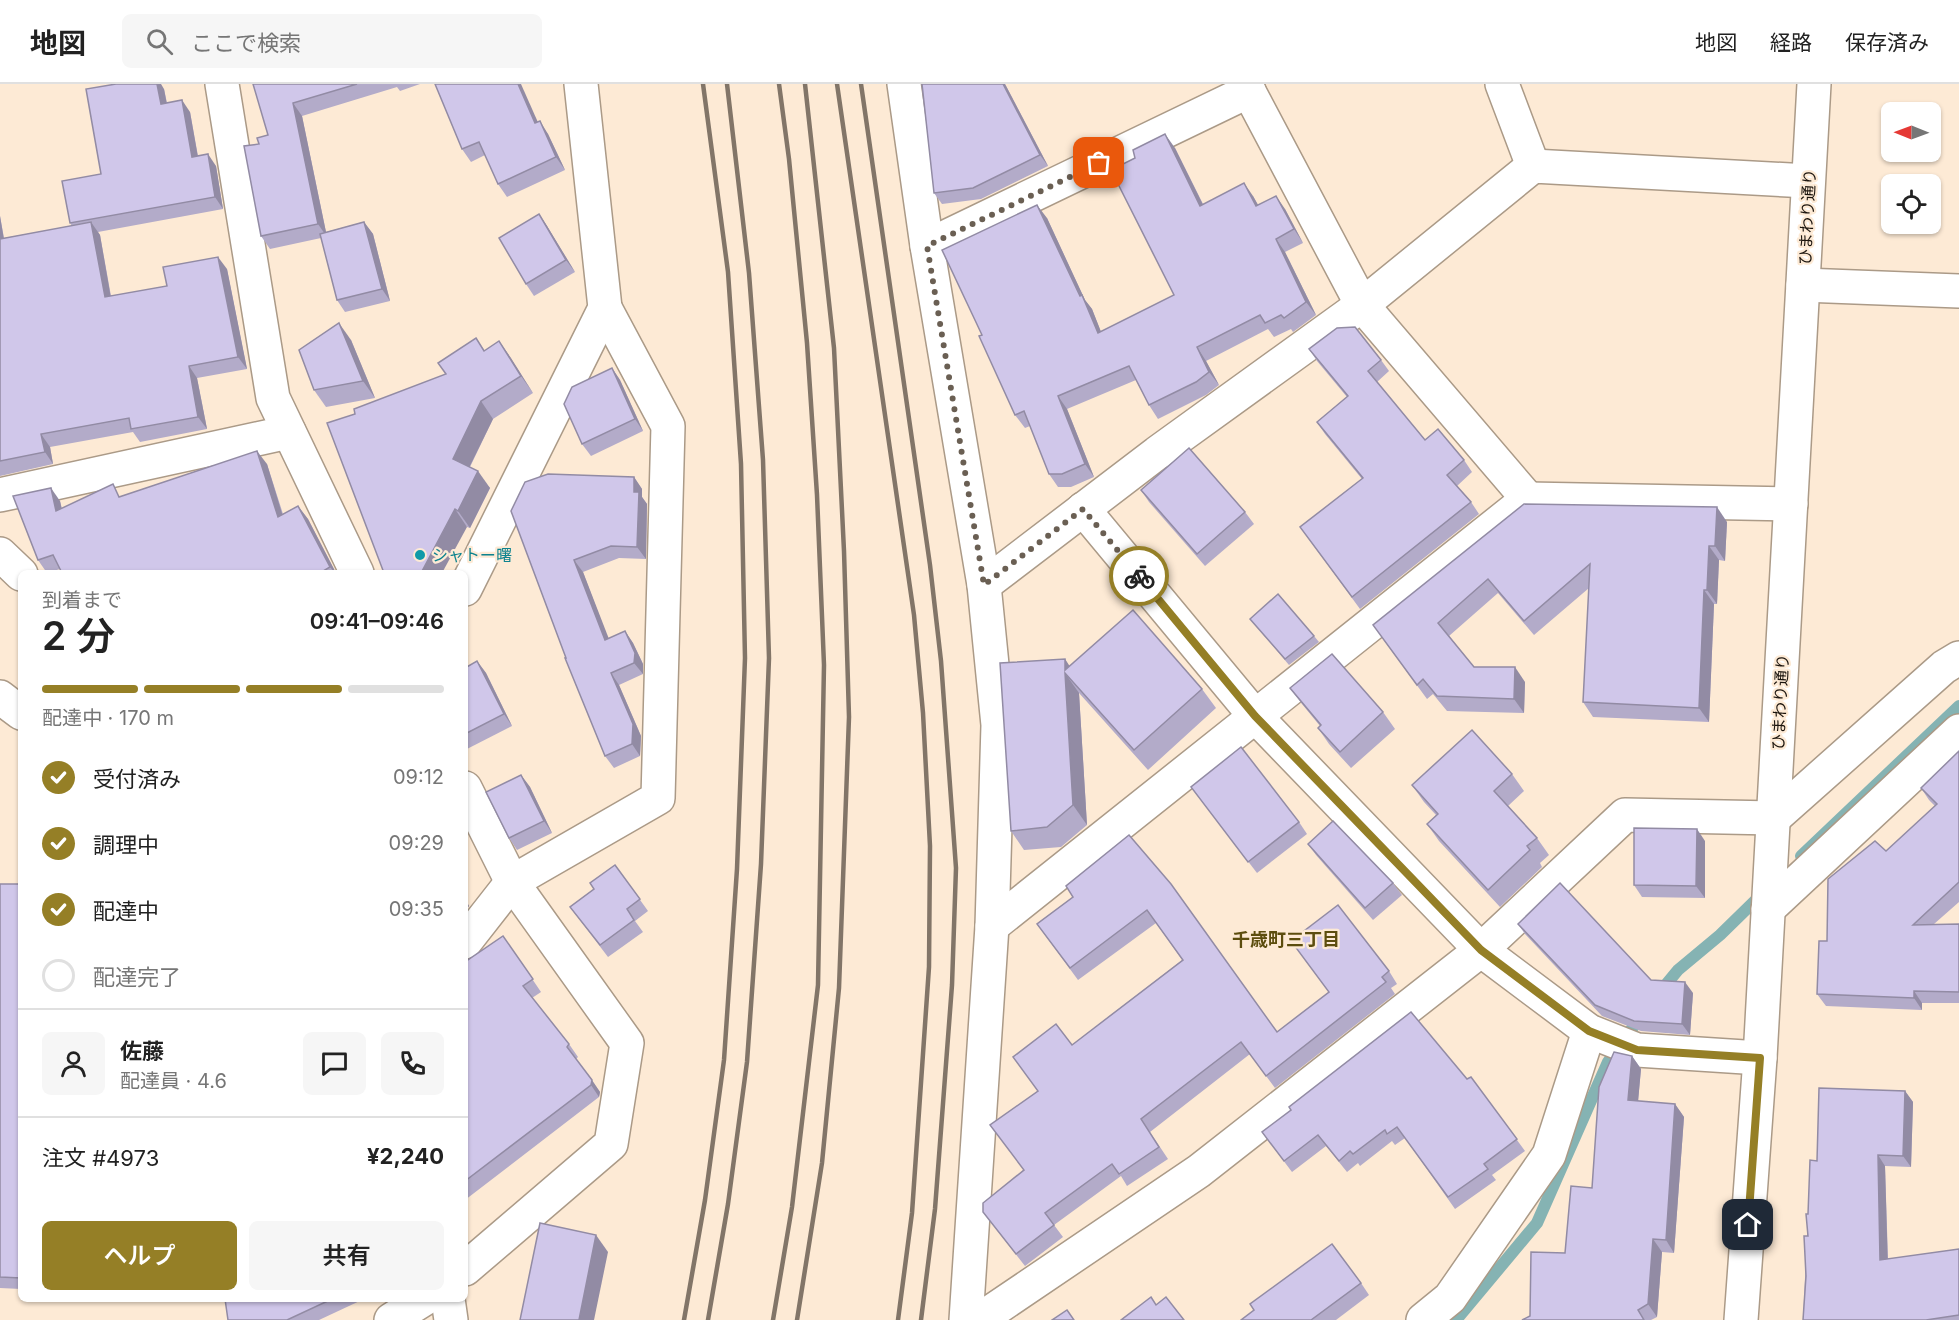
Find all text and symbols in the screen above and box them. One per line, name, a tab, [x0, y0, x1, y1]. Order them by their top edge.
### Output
search box	[122, 14, 542, 68]
icon: search	[143, 25, 176, 58]
text: 地図	[30, 26, 86, 60]
text: ここで検索	[191, 30, 301, 56]
text: 地図	[1695, 30, 1737, 55]
text: 経路	[1770, 30, 1812, 55]
text: 保存済み	[1845, 30, 1929, 55]
north arrow	[1881, 102, 1941, 162]
map controls	[1881, 102, 1941, 234]
pin	[1073, 137, 1124, 188]
icon: bag	[1082, 146, 1115, 179]
street label: ひまわり通り	[1795, 169, 1819, 265]
button: locate	[1881, 174, 1941, 234]
place label: シャトー曙	[432, 545, 512, 565]
courier	[1109, 546, 1169, 606]
marker: シャトー曙	[413, 548, 427, 562]
icon: bike	[1123, 560, 1156, 593]
text: 到着まで	[42, 588, 122, 612]
text: 09:41–09:46	[310, 608, 444, 634]
text: 2 分	[42, 612, 115, 659]
street label: ひまわり通り	[1768, 654, 1792, 750]
text: 配達中 · 170 m	[42, 706, 174, 730]
icon: check	[42, 761, 75, 794]
text: 09:12	[393, 765, 444, 789]
text: 受付済み	[93, 766, 181, 792]
icon: check	[42, 827, 75, 860]
text: 09:29	[389, 831, 444, 855]
text: 調理中	[93, 832, 159, 858]
icon: check	[42, 893, 75, 926]
text: 09:35	[389, 897, 444, 921]
text: 配達中	[93, 898, 159, 924]
district label: 千歳町三丁目	[1232, 929, 1340, 950]
text: 配達完了	[93, 964, 181, 990]
button: person	[42, 1032, 105, 1095]
button: chat	[303, 1032, 366, 1095]
button: phone	[381, 1032, 444, 1095]
text: 佐藤	[120, 1038, 164, 1064]
text: 配達員 · 4.6	[120, 1069, 227, 1093]
text: ¥2,240	[367, 1143, 444, 1169]
text: 注文 #4973	[42, 1145, 159, 1171]
pin	[1722, 1199, 1773, 1250]
icon: home	[1731, 1208, 1764, 1241]
button: ヘルプ	[42, 1221, 237, 1290]
button: 共有	[249, 1221, 444, 1290]

